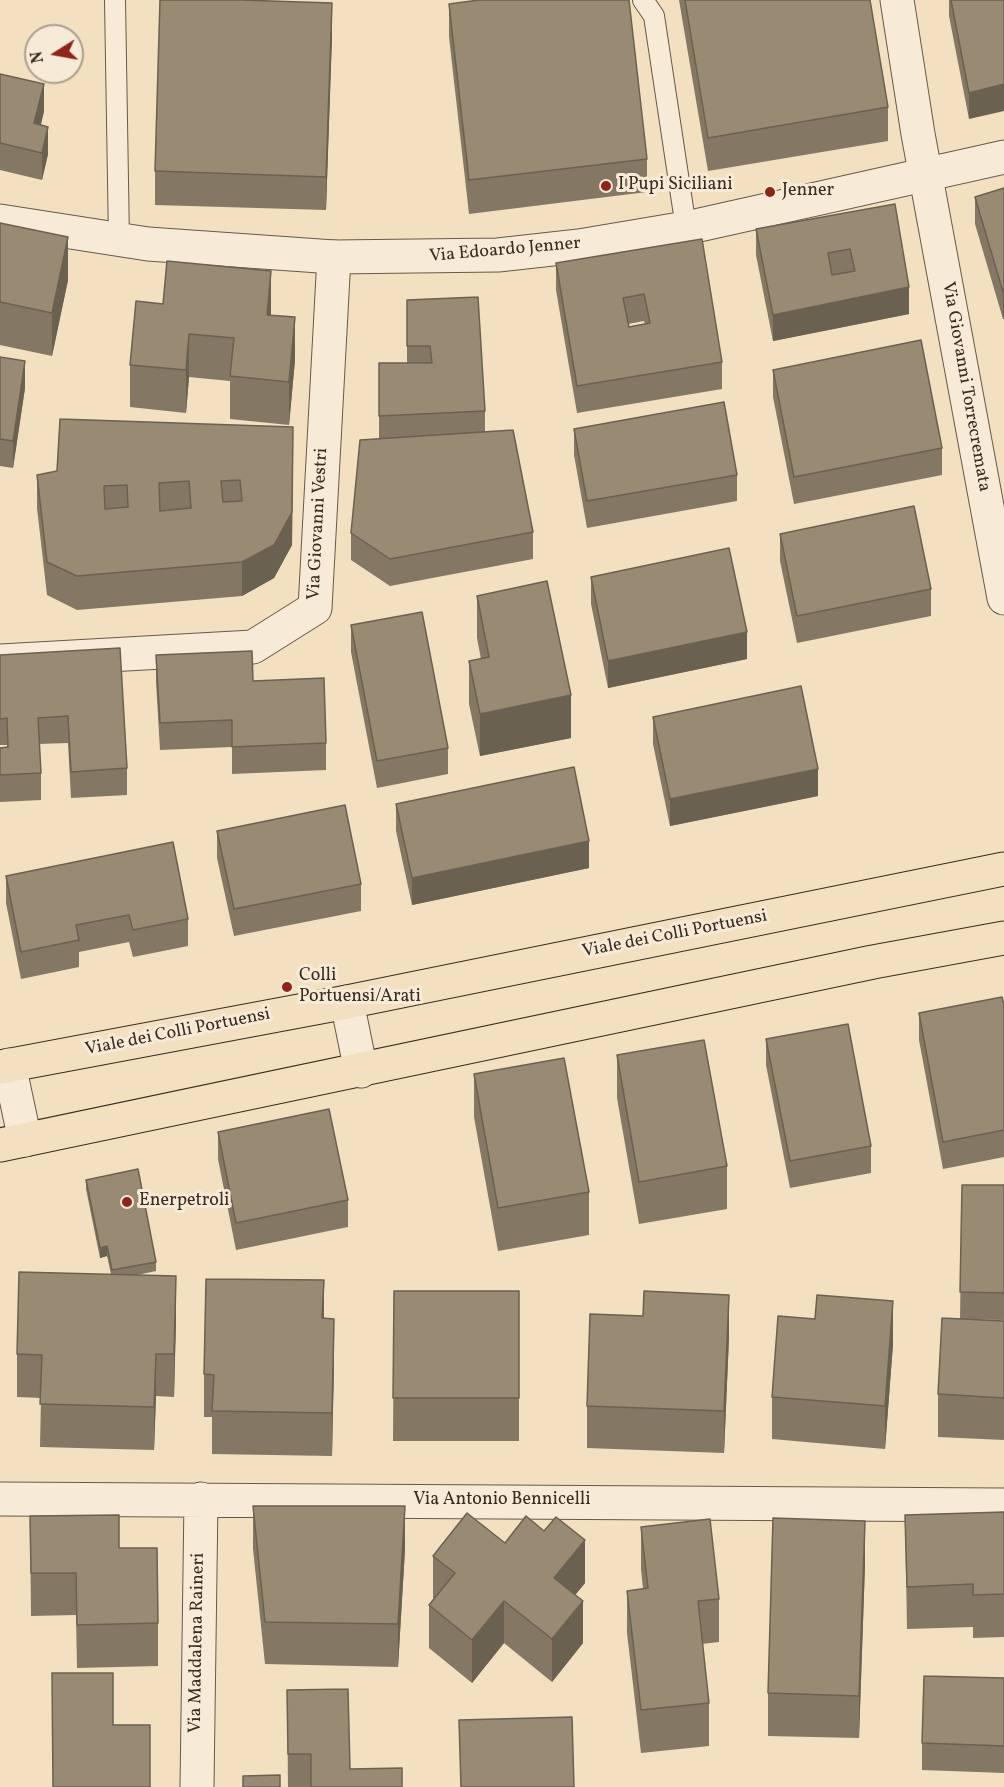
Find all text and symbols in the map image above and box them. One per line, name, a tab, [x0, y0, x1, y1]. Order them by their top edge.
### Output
north arrow	[24, 24, 84, 84]
text: N	[26, 49, 50, 65]
place label: I Pupi Siciliani	[618, 175, 733, 197]
marker: I Pupi Siciliani	[599, 179, 613, 193]
place label: Jenner	[782, 181, 834, 203]
marker: Jenner	[763, 185, 777, 199]
street label: Via Edoardo Jenner	[428, 234, 582, 268]
street label: Via Giovanni Torrecremata	[936, 280, 994, 494]
street label: Via Giovanni Vestri	[304, 447, 334, 601]
street label: Viale dei Colli Portuensi	[581, 906, 769, 964]
place label: Colli Portuensi/Arati	[299, 966, 421, 1008]
marker: Colli Portuensi/Arati	[280, 980, 294, 994]
street label: Viale dei Colli Portuensi	[84, 1004, 272, 1062]
place label: Enerpetroli	[139, 1191, 230, 1213]
marker: Enerpetroli	[120, 1195, 134, 1209]
street label: Via Antonio Bennicelli	[413, 1490, 591, 1512]
street label: Via Maddalena Raineri	[186, 1553, 210, 1733]

